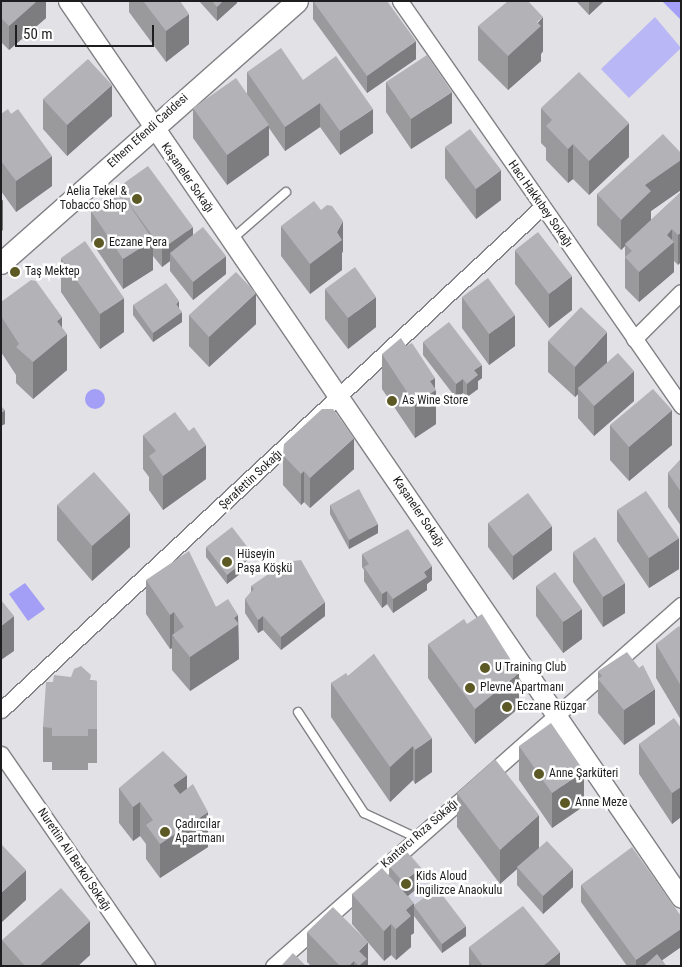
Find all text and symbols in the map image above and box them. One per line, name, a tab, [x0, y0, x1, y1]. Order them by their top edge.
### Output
scale bar	[18, 15, 156, 47]
text: 50 m	[23, 25, 53, 43]
street label: Ethem Efendi Caddesi	[105, 91, 191, 171]
street label: Kaşaneler Sokağı	[158, 140, 216, 216]
street label: Hacı Hakkıbey Sokağı	[505, 158, 575, 250]
place label: Aelia Tekel & Tobacco Shop	[60, 185, 127, 213]
marker: Aelia Tekel & Tobacco Shop	[131, 193, 143, 205]
place label: Eczane Pera	[109, 236, 167, 250]
marker: Eczane Pera	[93, 237, 105, 249]
place label: Taş Mektep	[25, 265, 80, 279]
marker: Taş Mektep	[9, 266, 21, 278]
place label: As Wine Store	[402, 394, 468, 408]
marker: As Wine Store	[386, 395, 398, 407]
street label: Şerafettin Sokağı	[217, 447, 285, 513]
street label: Kaşaneler Sokağı	[389, 474, 447, 550]
place label: Hüseyin Paşa Köşkü	[237, 548, 292, 576]
marker: Hüseyin Paşa Köşkü	[221, 556, 233, 568]
place label: U Training Club	[495, 661, 567, 675]
marker: U Training Club	[479, 662, 491, 674]
place label: Plevne Apartmanı	[480, 681, 564, 695]
marker: Plevne Apartmanı	[464, 682, 476, 694]
place label: Eczane Rüzgar	[517, 700, 586, 714]
marker: Eczane Rüzgar	[501, 701, 513, 713]
place label: Anne Şarküteri	[549, 767, 618, 781]
marker: Anne Şarküteri	[533, 768, 545, 780]
place label: Anne Meze	[575, 796, 627, 810]
street label: Kantarcı Rıza Sokağı	[379, 797, 461, 871]
marker: Anne Meze	[559, 797, 571, 809]
street label: Nurettin Ali Berkol Sokağı	[34, 806, 114, 914]
place label: Çadırcılar Apartmanı	[175, 818, 225, 846]
marker: Çadırcılar Apartmanı	[159, 826, 171, 838]
place label: Kids Aloud İngilizce Anaokulu	[416, 870, 502, 898]
marker: Kids Aloud İngilizce Anaokulu	[400, 878, 412, 890]

